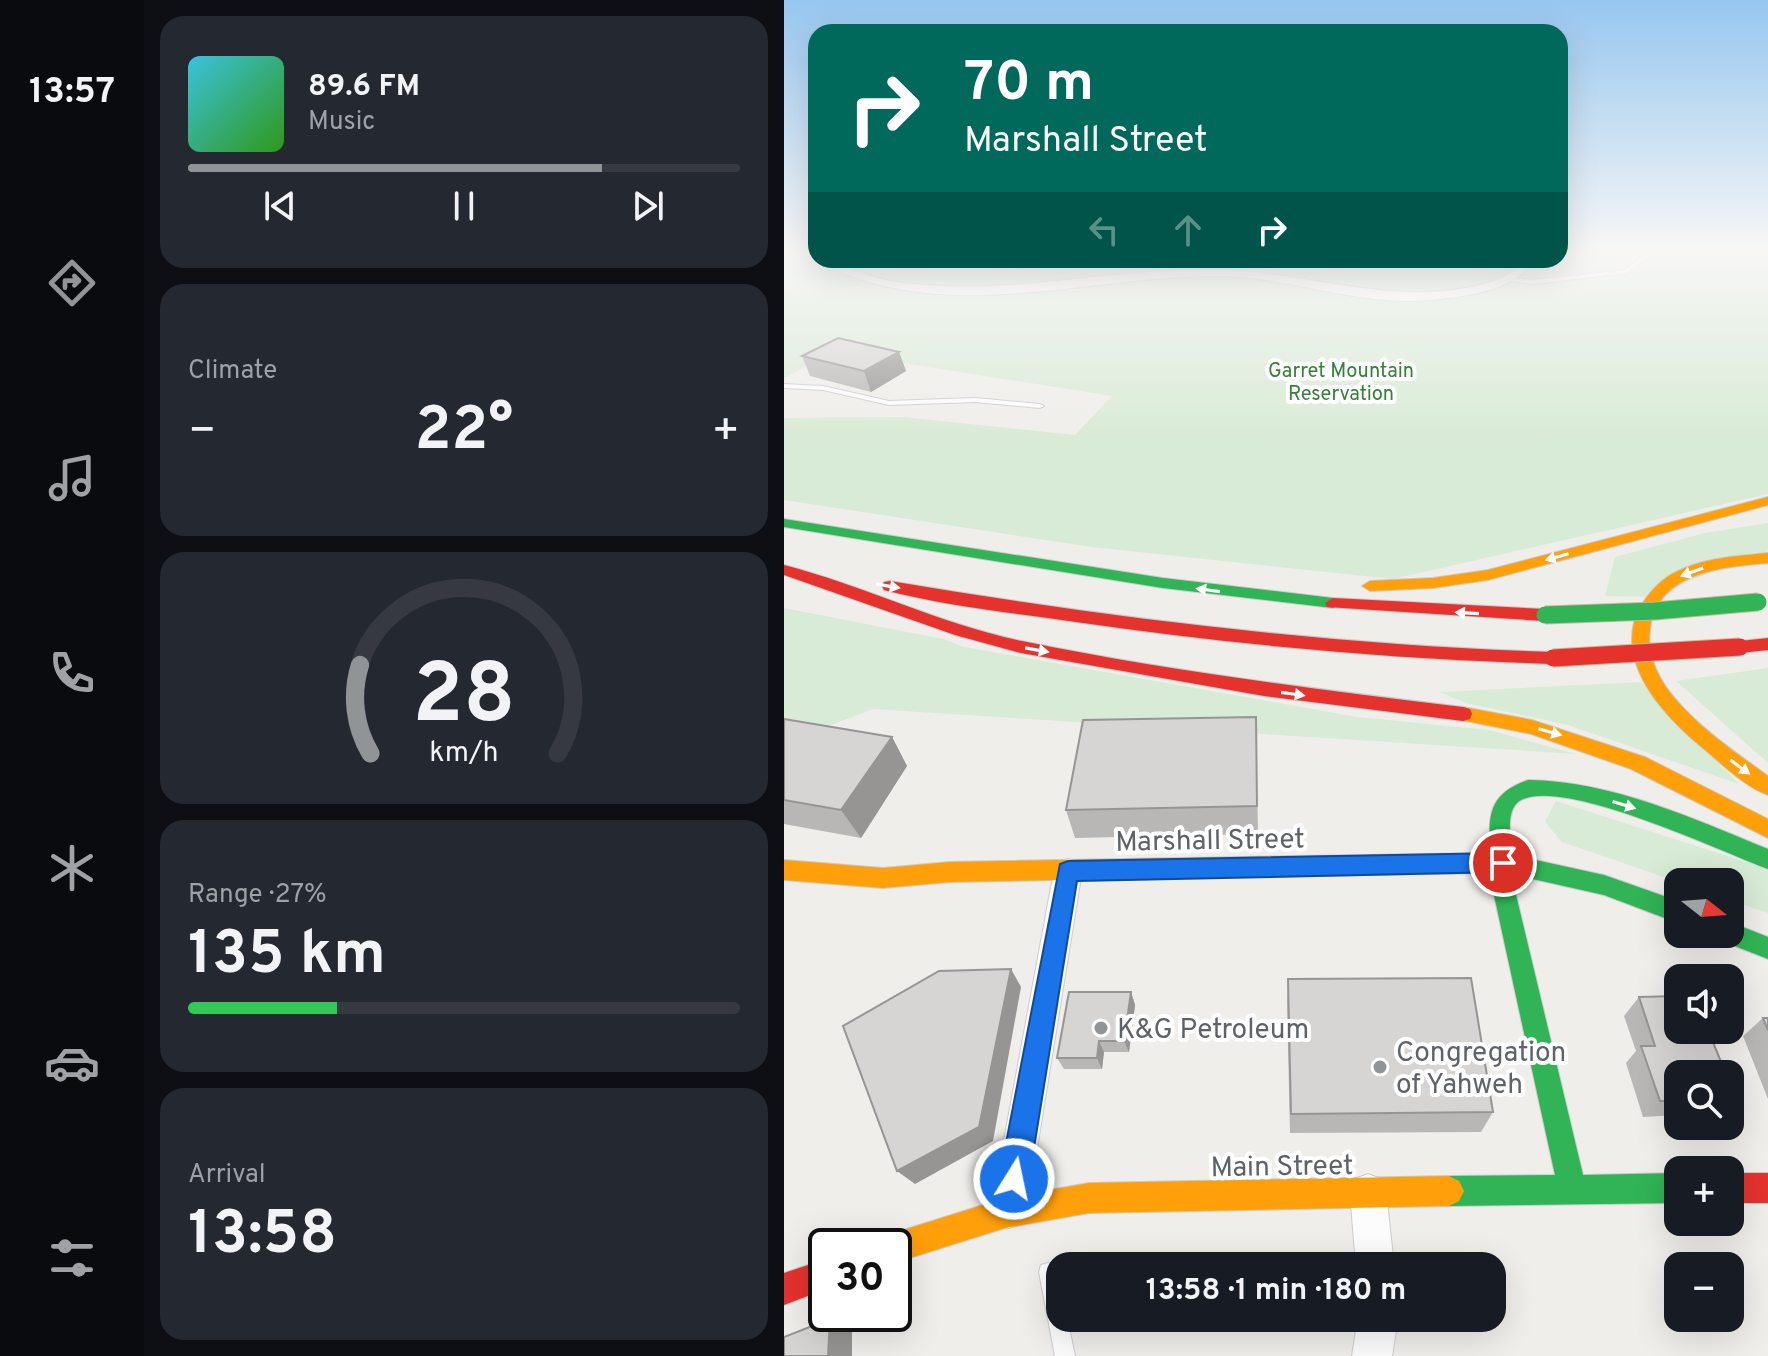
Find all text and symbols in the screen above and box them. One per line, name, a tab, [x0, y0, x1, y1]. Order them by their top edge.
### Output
text: 70 m	[964, 50, 1094, 120]
icon: right	[832, 56, 936, 160]
text: 89.6 FM	[308, 69, 420, 106]
text: 13:57	[29, 70, 115, 116]
text: Music	[308, 106, 375, 139]
text: Marshall Street	[964, 119, 1208, 165]
icon: previous	[258, 184, 302, 228]
icon: pause	[442, 184, 486, 228]
icon: next	[626, 184, 670, 228]
icon: left	[1082, 208, 1126, 252]
icon: ahead	[1166, 208, 1210, 252]
icon: right	[1250, 208, 1294, 252]
icon: directions	[44, 255, 100, 311]
text: Climate	[188, 355, 277, 388]
park label: Garret Mountain Reservation	[1268, 359, 1414, 408]
text: 22°	[415, 395, 513, 471]
text: −	[188, 405, 216, 461]
text: +	[712, 405, 740, 461]
icon: music	[44, 450, 100, 506]
one-way arrow	[1545, 551, 1569, 564]
one-way arrow	[1680, 566, 1704, 578]
one-way arrow	[876, 580, 901, 592]
one-way arrow	[1195, 583, 1220, 596]
one-way arrow	[1454, 607, 1479, 620]
icon: phone	[44, 645, 100, 701]
one-way arrow	[1025, 645, 1050, 657]
text: 28	[412, 647, 516, 752]
one-way arrow	[1281, 688, 1306, 701]
one-way arrow	[1539, 726, 1563, 739]
text: km/h	[429, 736, 499, 772]
one-way arrow	[1730, 758, 1750, 774]
one-way arrow	[1613, 799, 1637, 812]
street label: Marshall Street	[1115, 822, 1305, 862]
pin	[1469, 829, 1537, 897]
icon: climate	[44, 840, 100, 896]
icon: arrive	[1481, 841, 1525, 885]
north arrow	[1664, 868, 1744, 948]
map controls	[1664, 868, 1744, 1332]
text: Range · 27%	[188, 879, 327, 912]
text: 135 km	[188, 919, 386, 995]
button: sound	[1664, 964, 1744, 1044]
place label: K&G Petroleum	[1117, 1013, 1309, 1049]
marker: K&G Petroleum	[1092, 1019, 1110, 1037]
icon: car	[44, 1035, 100, 1091]
place label: Congregation of Yahweh	[1396, 1036, 1566, 1104]
marker: Congregation of Yahweh	[1371, 1058, 1389, 1076]
button: search	[1664, 1060, 1744, 1140]
position arrow	[972, 1137, 1056, 1221]
street label: Main Street	[1210, 1149, 1354, 1187]
button: +	[1664, 1156, 1744, 1236]
text: Arrival	[188, 1159, 266, 1192]
text: 13:58	[188, 1199, 337, 1275]
speed limit sign: 30	[808, 1228, 912, 1332]
icon: filters	[44, 1230, 100, 1286]
button: −	[1664, 1252, 1744, 1332]
text: 13:58 · 1 min · 180 m	[1146, 1273, 1406, 1310]

